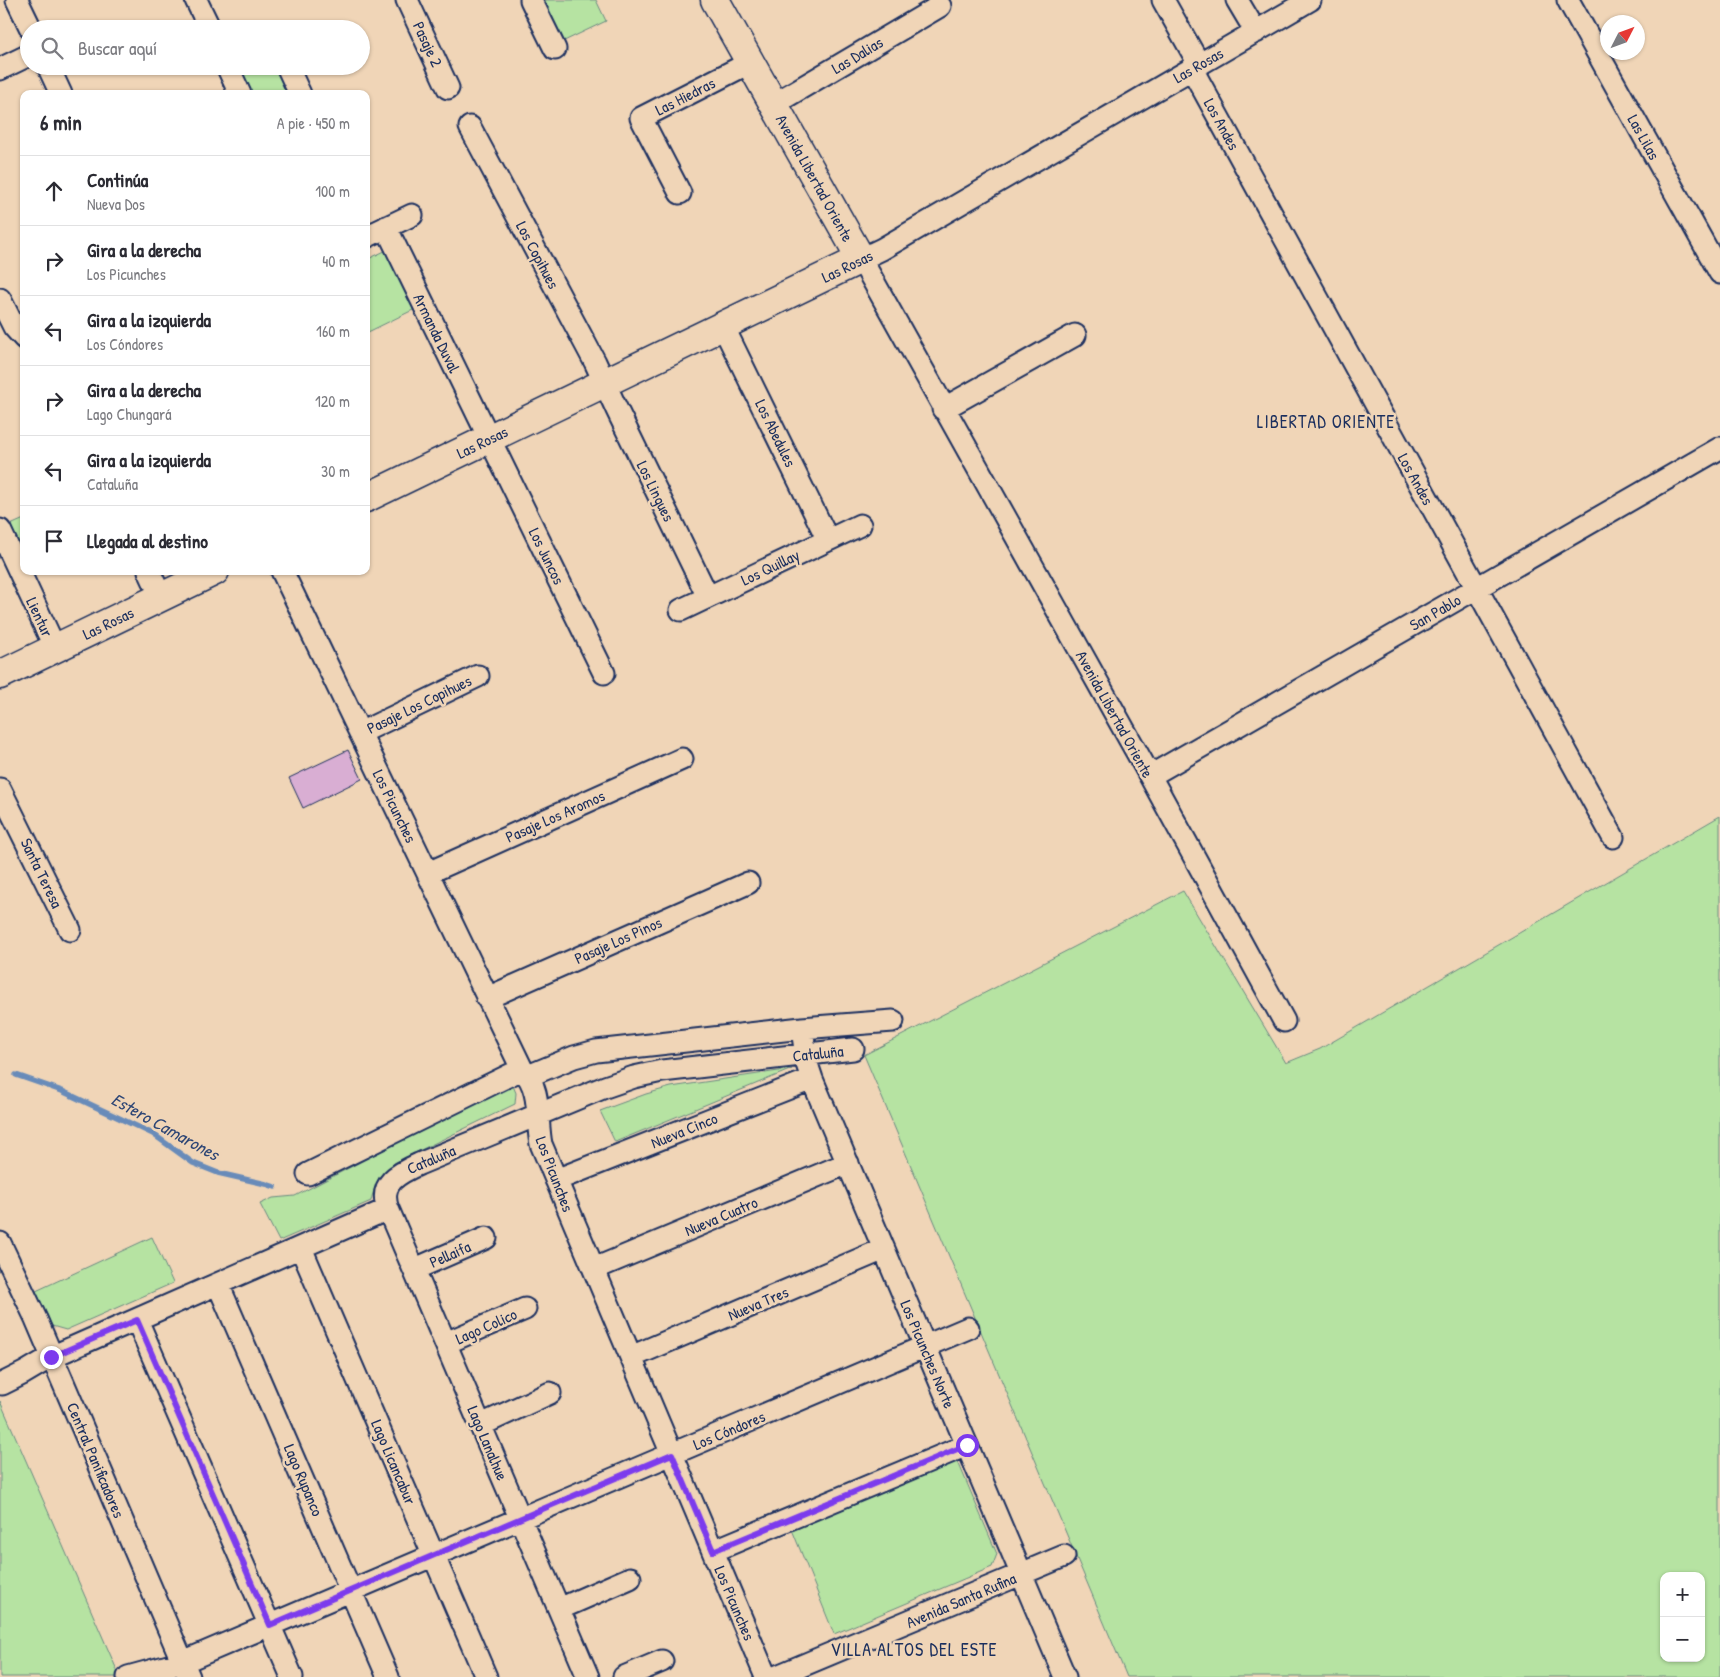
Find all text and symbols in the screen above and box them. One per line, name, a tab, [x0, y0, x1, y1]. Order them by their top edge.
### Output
north arrow	[1600, 15, 1645, 60]
street label: Pasaje 2	[408, 18, 448, 71]
search box	[20, 20, 370, 75]
street label: Las Dalias	[827, 31, 887, 79]
icon: search	[38, 34, 66, 62]
text: Buscar aquí	[78, 35, 157, 61]
street label: Las Rosas	[1169, 42, 1227, 88]
street label: Las Hiedras	[651, 72, 719, 120]
street label: Los Andes	[1199, 94, 1245, 154]
text: 6 min	[40, 108, 82, 137]
street label: Avenida Libertad Oriente	[771, 111, 859, 246]
street label: Las Lilas	[1623, 111, 1665, 163]
text: A pie · 450 m	[277, 112, 350, 134]
text: Continúa	[87, 167, 148, 193]
icon: ahead	[40, 177, 68, 205]
text: 100 m	[315, 180, 350, 202]
text: Nueva Dos	[87, 193, 145, 215]
street label: Los Copihues	[511, 217, 565, 293]
text: Gira a la derecha	[87, 237, 201, 263]
street label: Las Rosas	[818, 244, 876, 288]
icon: right	[40, 247, 68, 275]
text: 40 m	[322, 250, 350, 272]
text: Los Picunches	[87, 263, 166, 285]
street label: Armanda Duval	[408, 290, 466, 377]
text: Gira a la izquierda	[87, 307, 211, 333]
icon: left	[40, 317, 68, 345]
text: 160 m	[316, 320, 350, 342]
text: Los Cóndores	[87, 333, 163, 355]
text: Gira a la derecha	[87, 377, 201, 403]
icon: right	[40, 387, 68, 415]
text: 120 m	[315, 390, 350, 412]
street label: Los Abedules	[750, 396, 802, 470]
text: Lago Chungará	[87, 403, 171, 425]
district label: LIBERTAD ORIENTE	[1257, 409, 1395, 434]
street label: Las Rosas	[453, 420, 511, 464]
text: Gira a la izquierda	[87, 447, 211, 473]
street label: Los Andes	[1393, 449, 1439, 509]
icon: left	[40, 457, 68, 485]
street label: Los Lingues	[632, 457, 680, 525]
text: 30 m	[321, 460, 350, 482]
text: Cataluña	[87, 473, 138, 495]
street label: Los Juncos	[524, 524, 570, 588]
icon: arrive	[40, 527, 68, 555]
text: Llegada al destino	[87, 528, 208, 554]
street label: Los Quillay	[737, 543, 803, 591]
street label: San Pablo	[1405, 588, 1465, 635]
street label: Lientur	[21, 594, 59, 640]
street label: Las Rosas	[79, 601, 137, 645]
street label: Avenida Libertad Oriente	[1071, 647, 1159, 782]
street label: Pasaje Los Copihues	[363, 669, 475, 739]
street label: Los Picunches	[368, 766, 422, 846]
street label: Pasaje Los Aromos	[502, 784, 608, 848]
street label: Santa Teresa	[16, 834, 68, 912]
street label: Pasaje Los Pinos	[571, 911, 665, 969]
street label: Cataluña	[791, 1039, 845, 1067]
water label: Estero Camarones	[107, 1087, 225, 1167]
street label: Nueva Cinco	[647, 1107, 721, 1153]
street label: Los Picunches	[531, 1133, 579, 1215]
street label: Cataluña	[403, 1139, 459, 1179]
street label: Nueva Cuatro	[681, 1191, 761, 1241]
street label: Pellaifa	[426, 1235, 474, 1273]
street label: Nueva Tres	[724, 1280, 792, 1326]
street label: Los Picunches Norte	[895, 1297, 961, 1412]
street label: Lago Colico	[452, 1302, 521, 1349]
route end	[40, 1346, 63, 1369]
street label: Central Panificadores	[62, 1399, 130, 1521]
street label: Lago Lanalhue	[462, 1402, 514, 1484]
street label: Los Cóndores	[690, 1405, 768, 1455]
street label: Lago Licancabur	[366, 1416, 422, 1508]
route start	[956, 1434, 979, 1457]
street label: Lago Rupanco	[279, 1441, 329, 1520]
street label: Los Picunches	[709, 1562, 761, 1644]
street label: Avenida Santa Rufina	[903, 1567, 1019, 1633]
map controls	[1660, 1572, 1705, 1662]
button: +	[1660, 1572, 1705, 1617]
button: −	[1660, 1617, 1705, 1662]
district label: VILLA ALTOS DEL ESTE	[831, 1637, 997, 1662]

